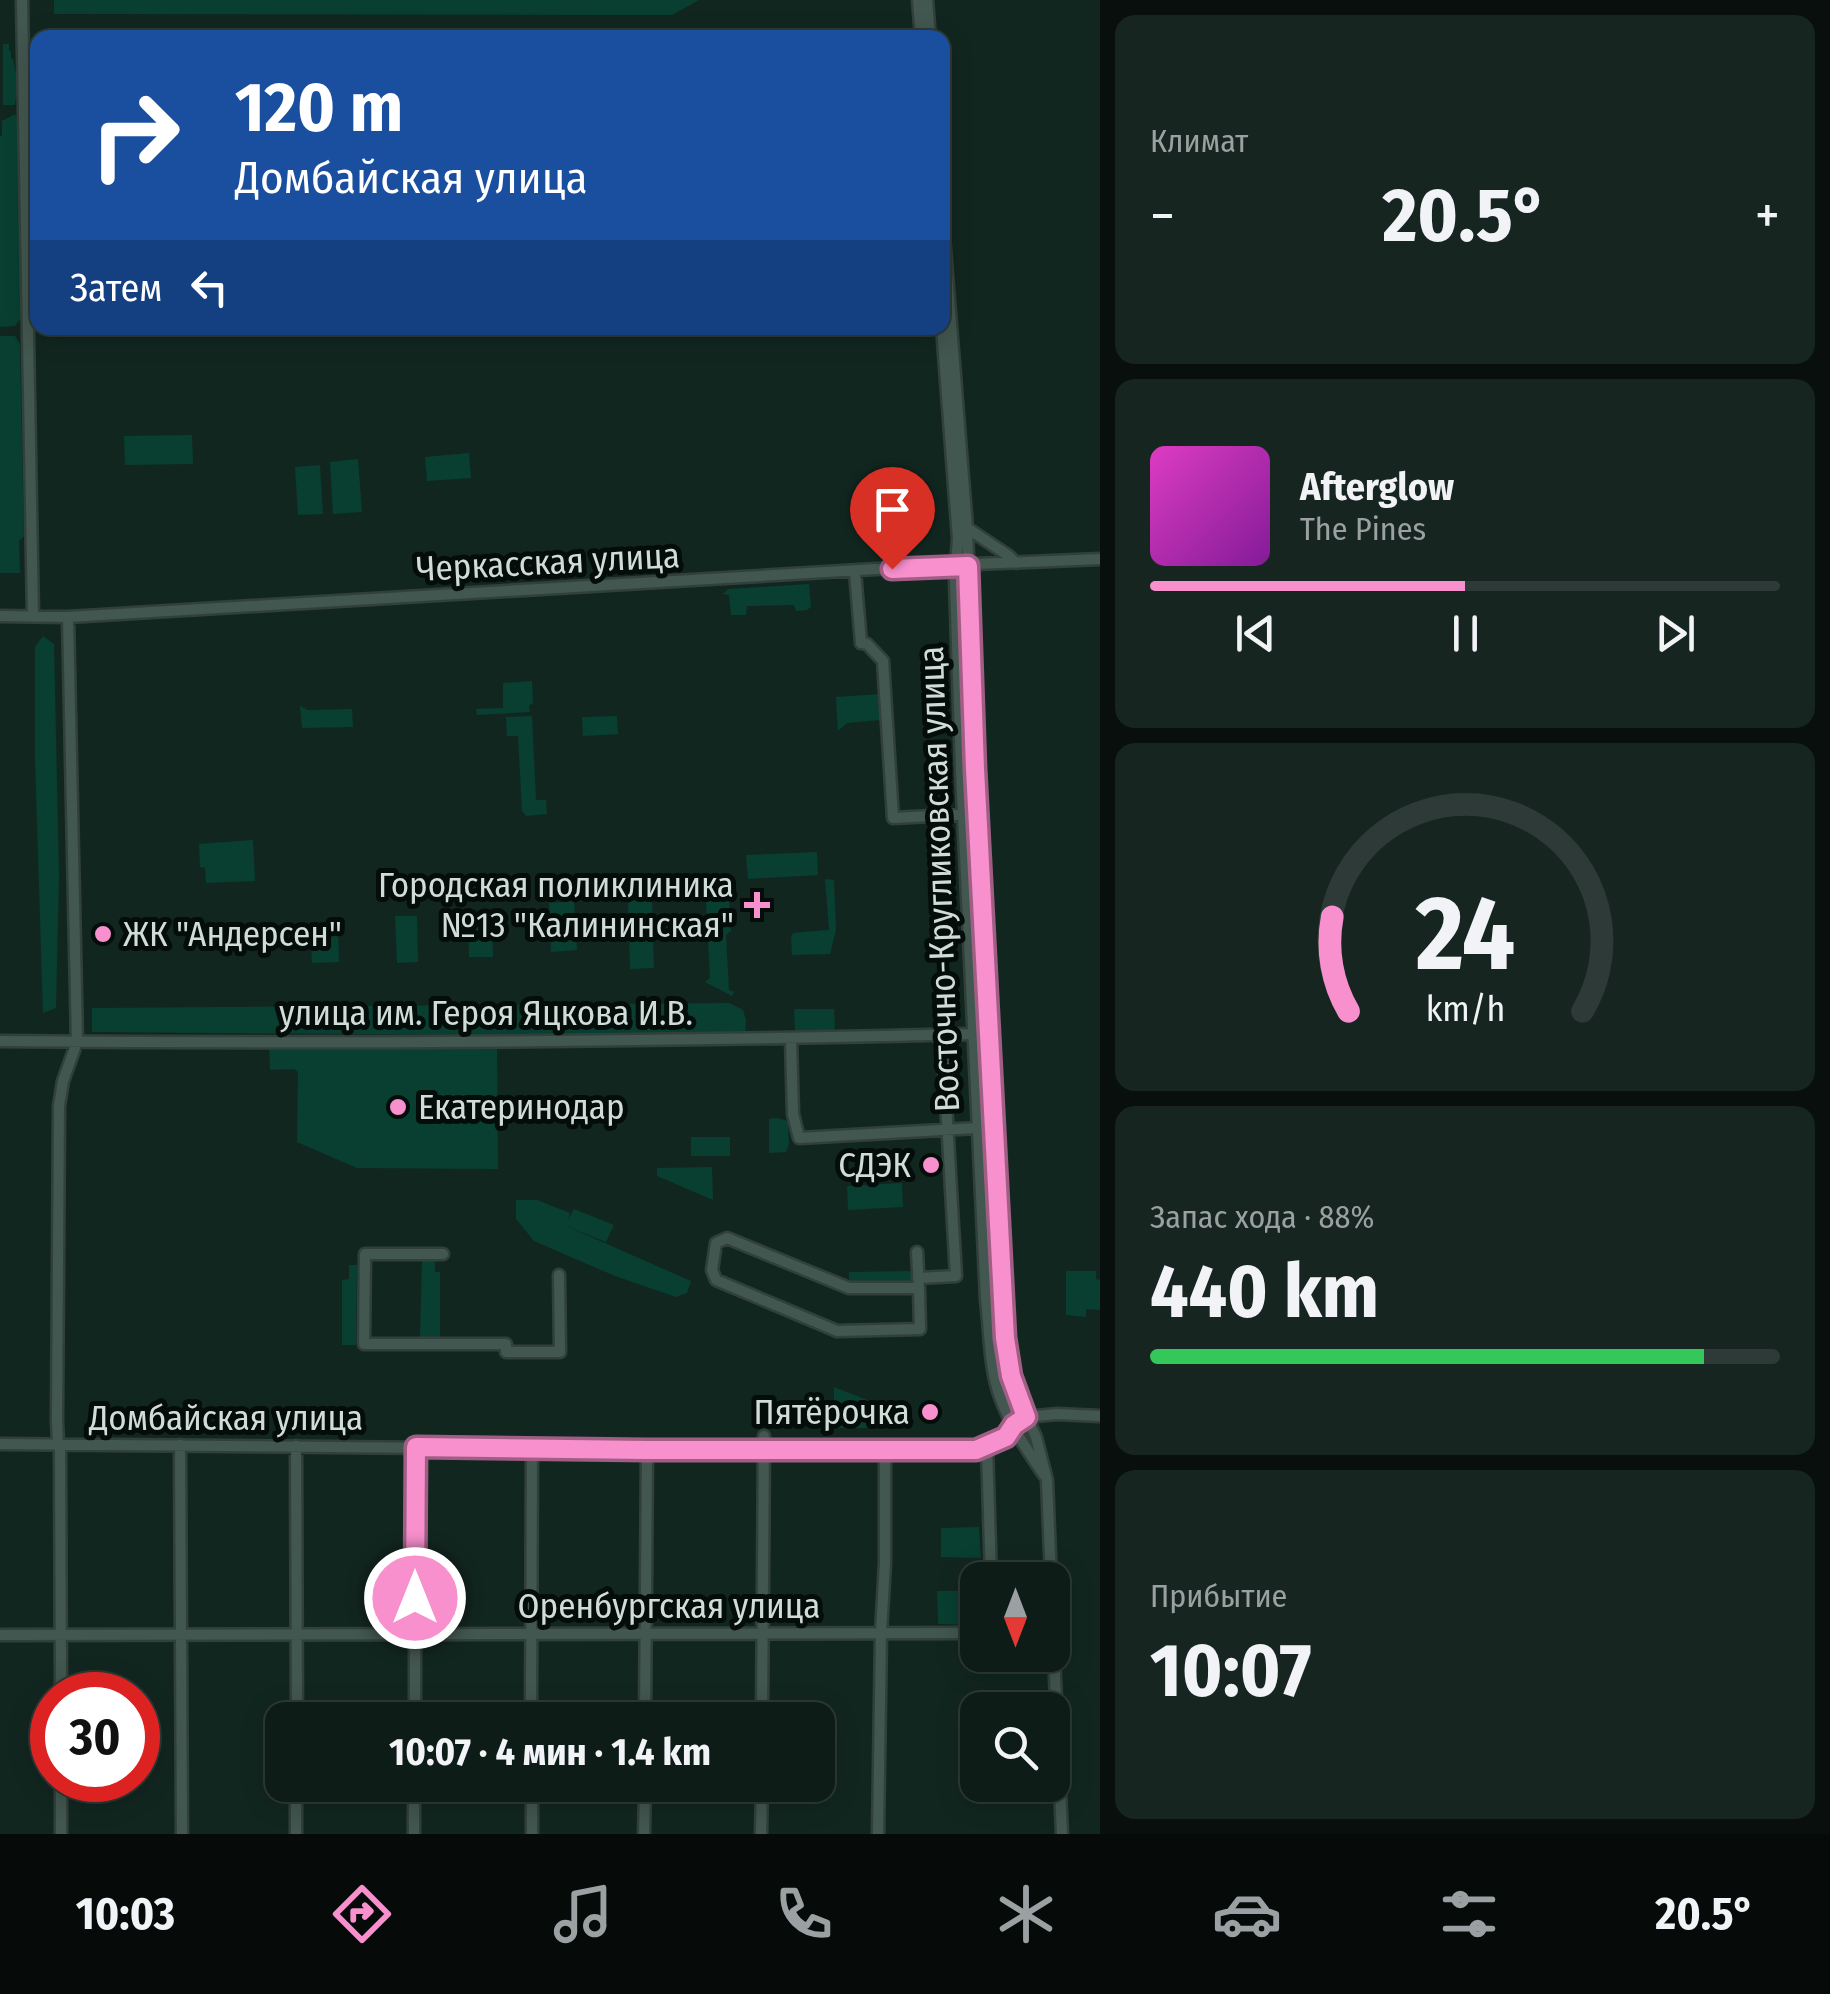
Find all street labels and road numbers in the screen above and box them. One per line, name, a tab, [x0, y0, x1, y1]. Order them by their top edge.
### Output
street label: Черкасская улица	[415, 534, 681, 590]
street label: Восточно-Кругликовская улица	[910, 645, 968, 1113]
street label: улица им. Героя Яцкова И.В.	[279, 992, 693, 1034]
street label: Домбайская улица	[88, 1397, 363, 1439]
street label: Оренбургская улица	[518, 1585, 820, 1627]

